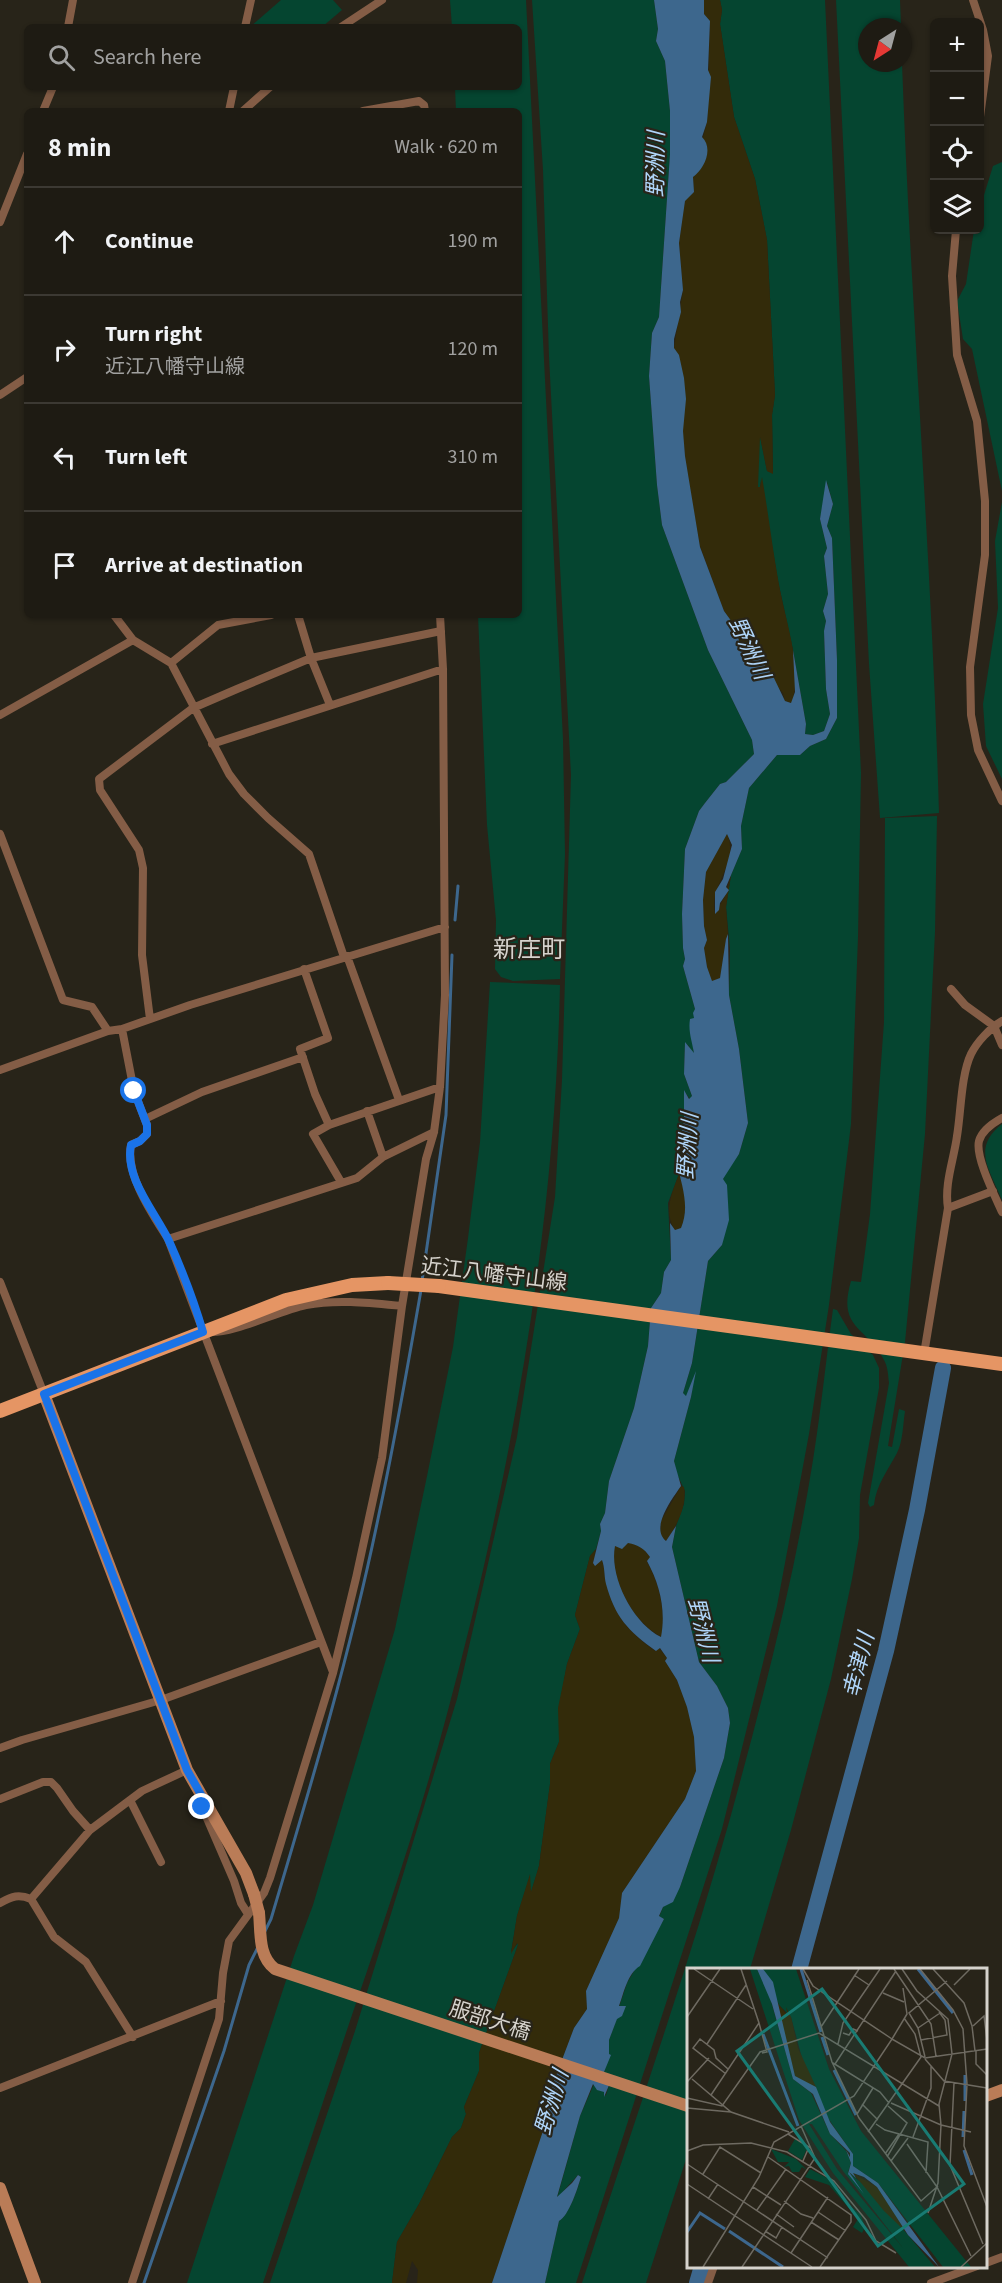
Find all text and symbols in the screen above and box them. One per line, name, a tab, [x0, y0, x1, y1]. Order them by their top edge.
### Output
north arrow	[858, 18, 912, 72]
map controls	[930, 18, 984, 234]
button: +	[930, 18, 984, 72]
search box	[24, 24, 522, 90]
icon: search	[45, 41, 78, 74]
text: Search here	[93, 41, 201, 73]
button: −	[930, 72, 984, 126]
button: locate	[930, 126, 984, 180]
text: 8 min	[48, 129, 111, 166]
water label: 野洲川	[639, 129, 673, 197]
text: Walk · 620 m	[394, 133, 498, 161]
button: layers	[930, 180, 984, 234]
icon: ahead	[48, 225, 81, 258]
text: Continue	[105, 225, 194, 257]
text: 190 m	[448, 227, 498, 255]
text: Turn right	[105, 318, 202, 350]
icon: right	[48, 333, 81, 366]
text: 120 m	[448, 335, 498, 363]
text: 近江八幡守山線	[105, 353, 245, 381]
icon: left	[48, 441, 81, 474]
text: Turn left	[105, 441, 187, 473]
text: 310 m	[448, 443, 498, 471]
icon: arrive	[48, 549, 81, 582]
text: Arrive at destination	[105, 549, 303, 581]
water label: 野洲川	[721, 612, 778, 687]
district label: 新庄町	[493, 932, 565, 967]
route start	[120, 1077, 146, 1103]
water label: 野洲川	[670, 1110, 706, 1180]
street label: 近江八幡守山線	[419, 1250, 569, 1298]
water label: 野洲川	[680, 1594, 727, 1668]
water label: 幸津川	[835, 1627, 883, 1701]
route end	[188, 1793, 214, 1819]
inset map	[687, 1968, 987, 2268]
street label: 服部大橋	[445, 1993, 535, 2047]
water label: 野洲川	[527, 2064, 577, 2139]

